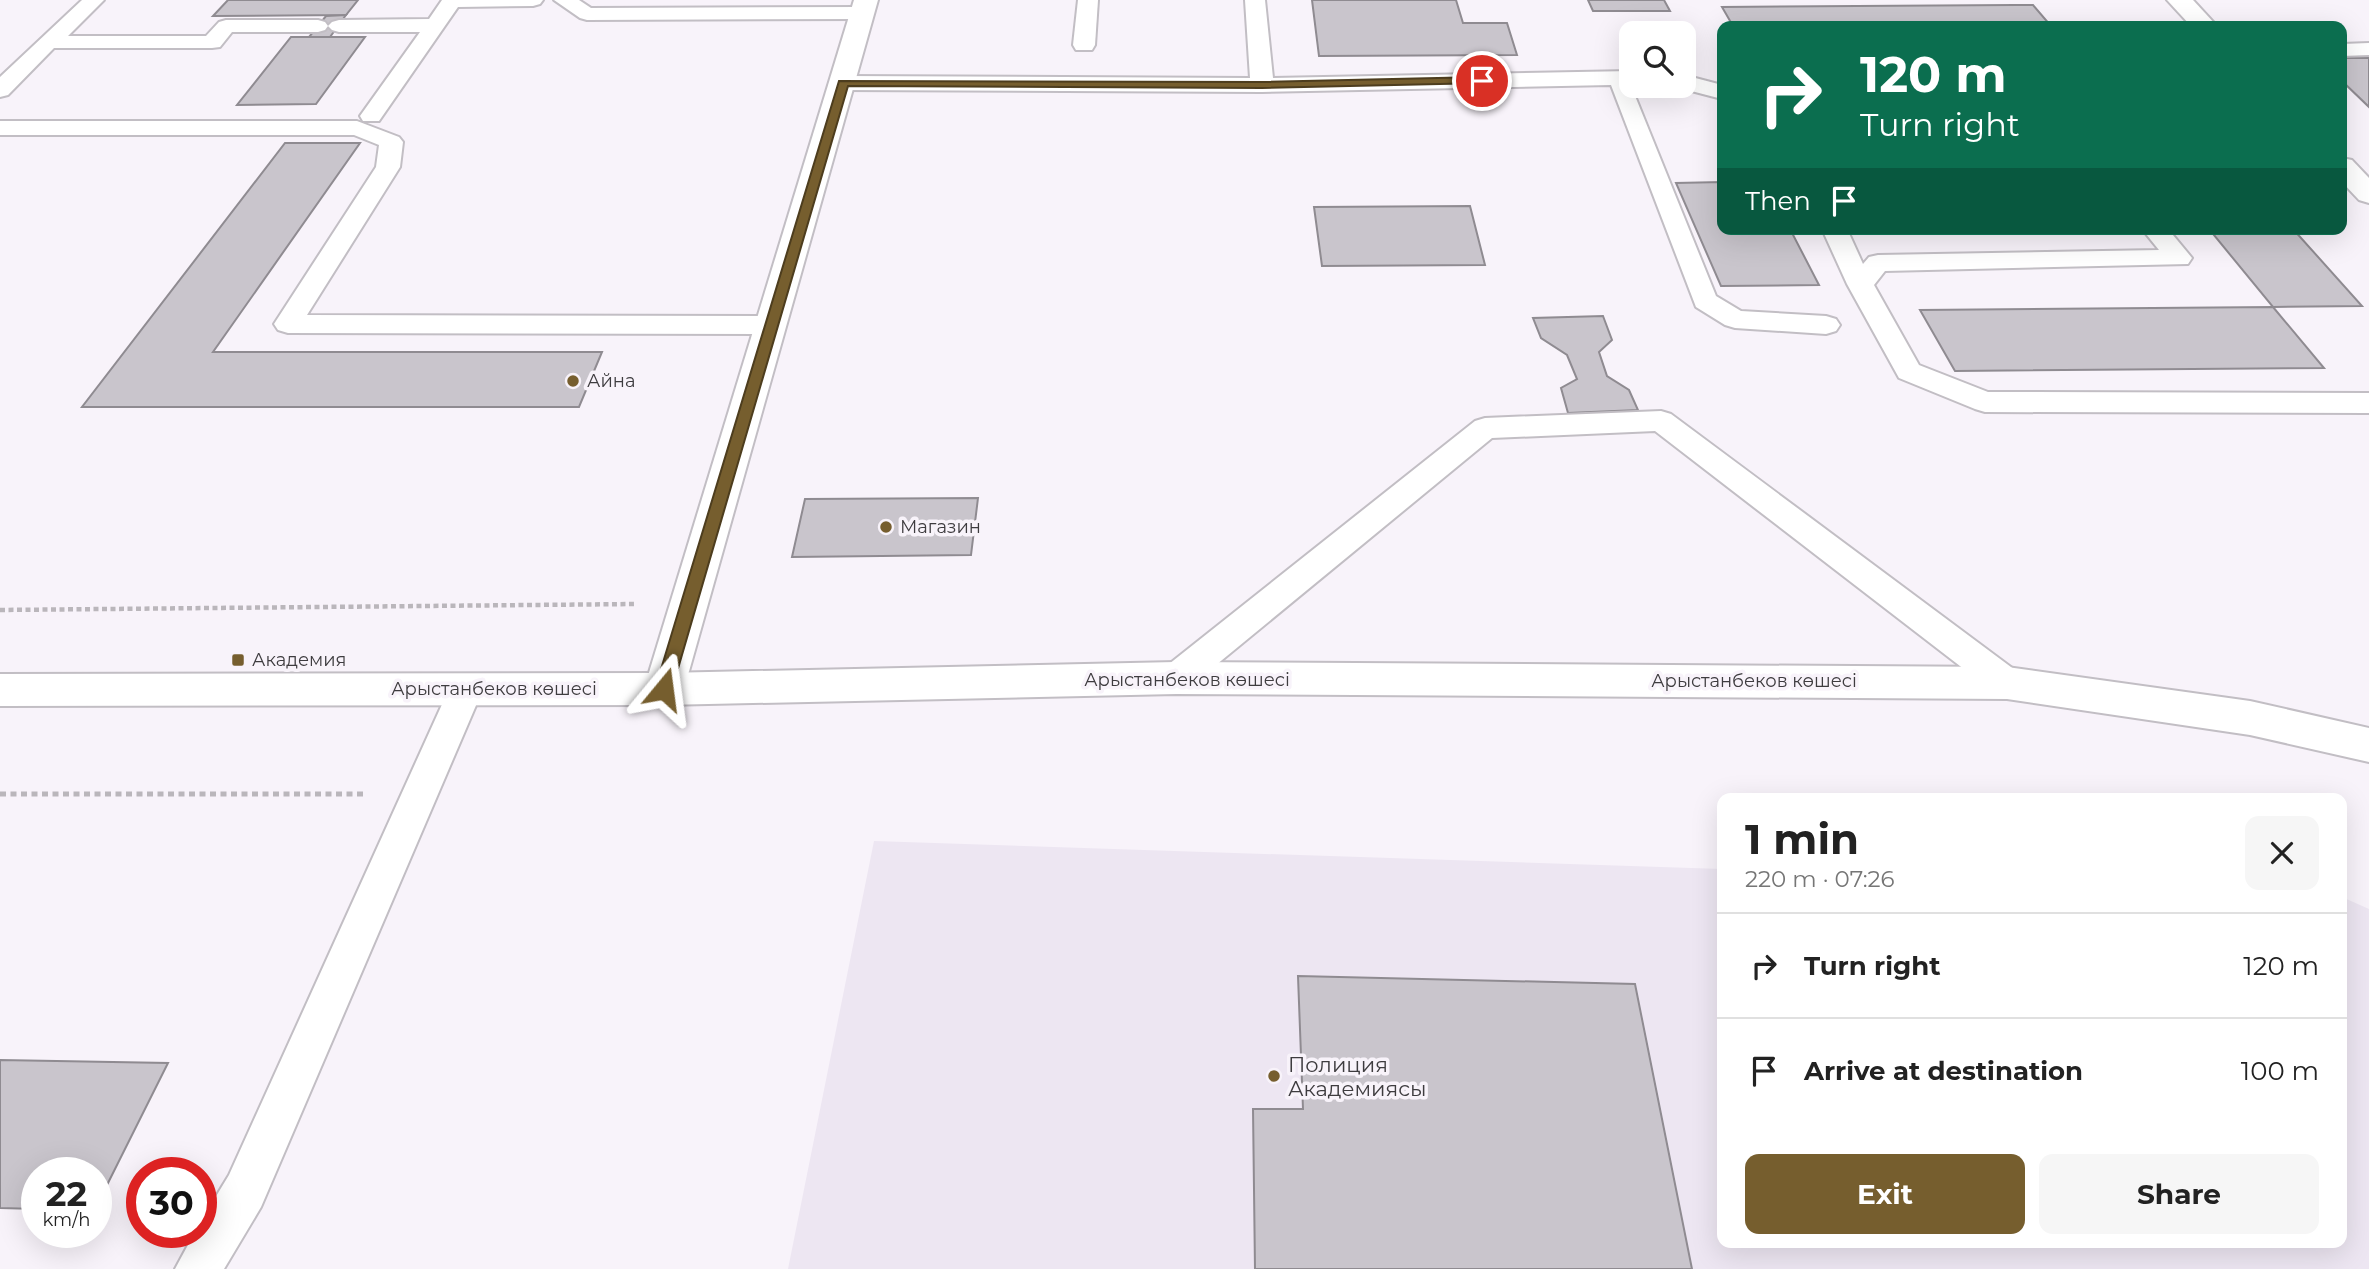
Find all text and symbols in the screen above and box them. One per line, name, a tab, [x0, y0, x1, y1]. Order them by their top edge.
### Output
map controls	[1619, 21, 1696, 98]
button: search	[1619, 21, 1696, 98]
text: 120 m	[1860, 45, 2007, 104]
icon: right	[1745, 49, 1836, 140]
pin	[1452, 51, 1512, 111]
icon: arrive	[1463, 62, 1501, 100]
text: Turn right	[1860, 105, 2020, 144]
icon: arrive	[1825, 182, 1863, 220]
text: Then	[1745, 185, 1811, 217]
place label: Айна	[587, 370, 635, 392]
marker: Айна	[565, 373, 581, 389]
place label: Магазин	[900, 516, 981, 538]
marker: Магазин	[878, 519, 894, 535]
place label: Академия	[252, 649, 347, 671]
marker: Академия	[230, 652, 246, 668]
position arrow	[627, 652, 701, 726]
street label: Арыстанбеков көшесі	[1084, 669, 1290, 691]
street label: Арыстанбеков көшесі	[1651, 670, 1857, 692]
street label: Арыстанбеков көшесі	[391, 678, 597, 700]
text: 1 min	[1745, 813, 1859, 865]
button: close	[2245, 816, 2319, 890]
text: 220 m · 07:26	[1745, 865, 1895, 893]
icon: right	[1745, 947, 1783, 985]
text: Turn right	[1804, 950, 1940, 982]
text: 120 m	[2243, 950, 2319, 982]
place label: Полиция Академиясы	[1288, 1052, 1427, 1101]
icon: arrive	[1745, 1052, 1783, 1090]
text: Arrive at destination	[1804, 1055, 2083, 1087]
text: 100 m	[2241, 1055, 2319, 1087]
marker: Полиция Академиясы	[1266, 1068, 1282, 1084]
button: Exit	[1745, 1154, 2025, 1234]
button: Share	[2039, 1154, 2319, 1234]
speed limit sign: 30	[126, 1157, 217, 1248]
text: 22	[46, 1172, 87, 1215]
text: km/h	[42, 1209, 91, 1231]

